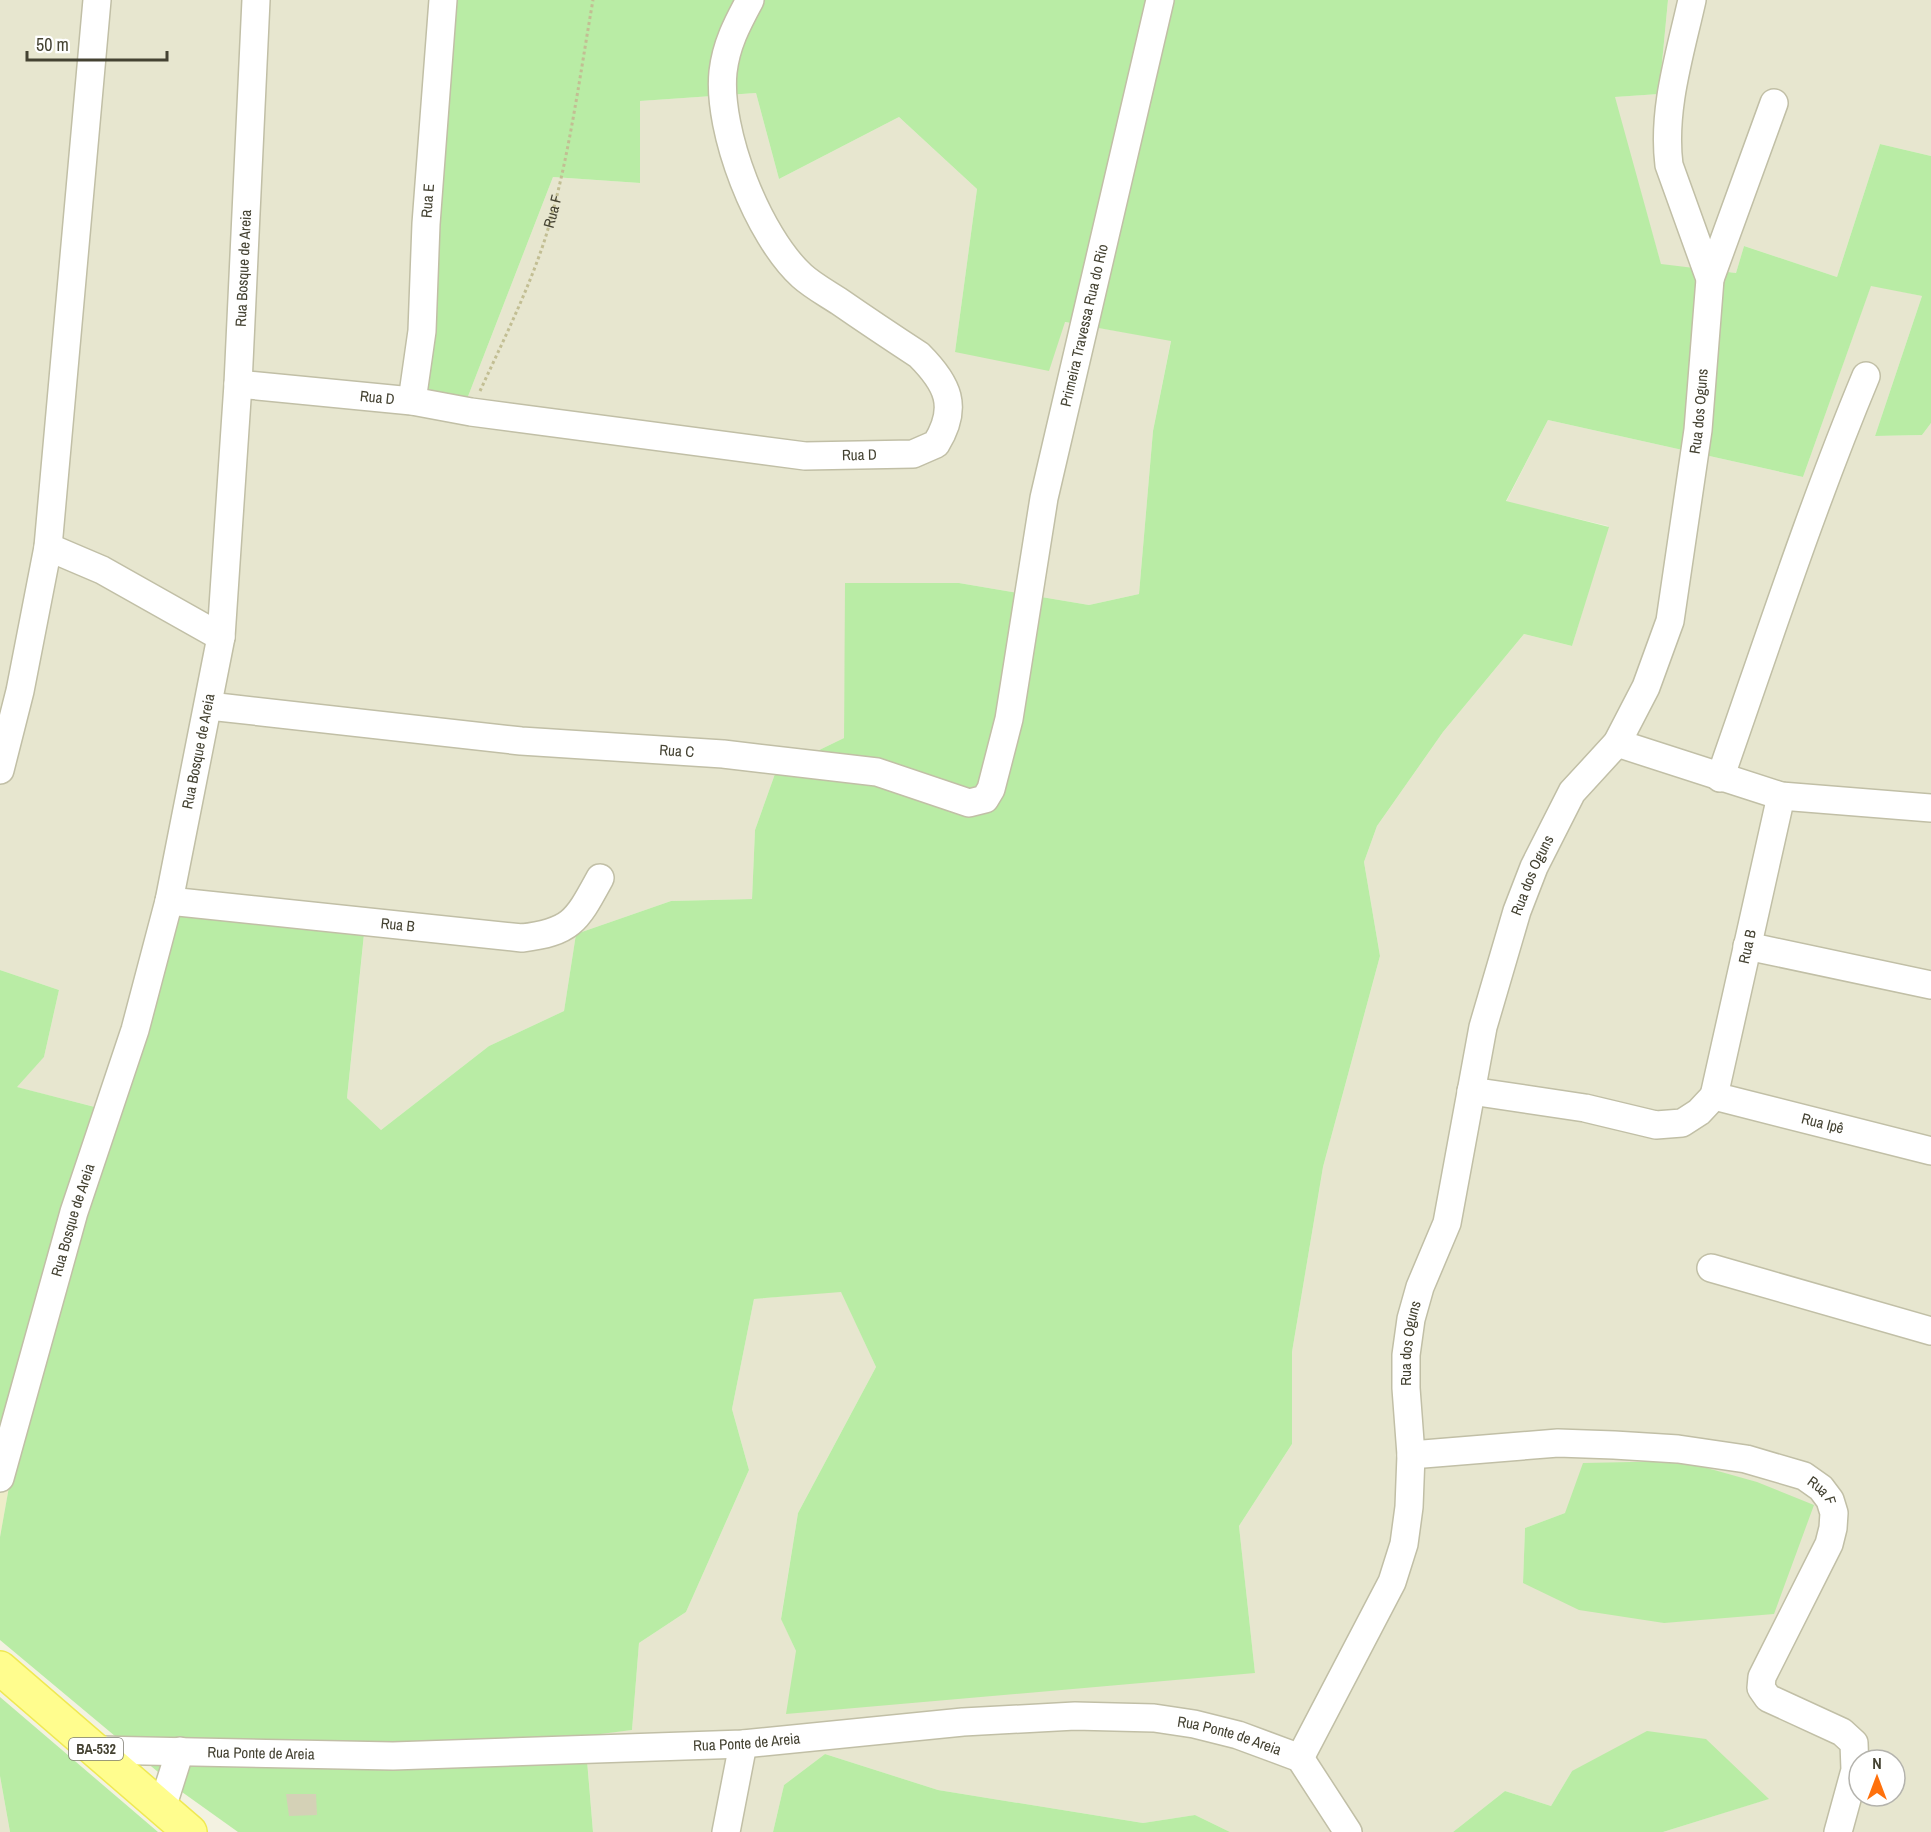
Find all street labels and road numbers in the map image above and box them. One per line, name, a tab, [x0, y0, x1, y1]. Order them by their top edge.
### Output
street label: Rua E	[415, 183, 439, 219]
street label: Rua F	[538, 193, 567, 230]
street label: Rua Bosque de Areia	[230, 209, 256, 327]
street label: Primeira Travessa Rua do Rio	[1055, 242, 1113, 409]
street label: Rua dos Oguns	[1684, 368, 1713, 455]
street label: Rua D	[359, 385, 396, 409]
street label: Rua D	[842, 444, 877, 465]
street label: Rua Bosque de Areia	[176, 692, 220, 811]
street label: Rua C	[659, 739, 695, 762]
street label: Rua dos Oguns	[1505, 831, 1558, 918]
street label: Rua B	[380, 912, 416, 937]
street label: Rua B	[1733, 928, 1761, 966]
street label: Rua Ipê	[1799, 1108, 1846, 1139]
street label: Rua Bosque de Areia	[46, 1161, 100, 1279]
street label: Rua dos Oguns	[1395, 1298, 1426, 1386]
street label: Rua F	[1803, 1471, 1842, 1507]
street label: Rua Ponte de Areia	[1176, 1711, 1285, 1760]
street label: Rua Ponte de Areia	[693, 1727, 801, 1756]
road number: BA-532	[69, 1738, 123, 1760]
street label: Rua Ponte de Areia	[207, 1741, 315, 1764]

